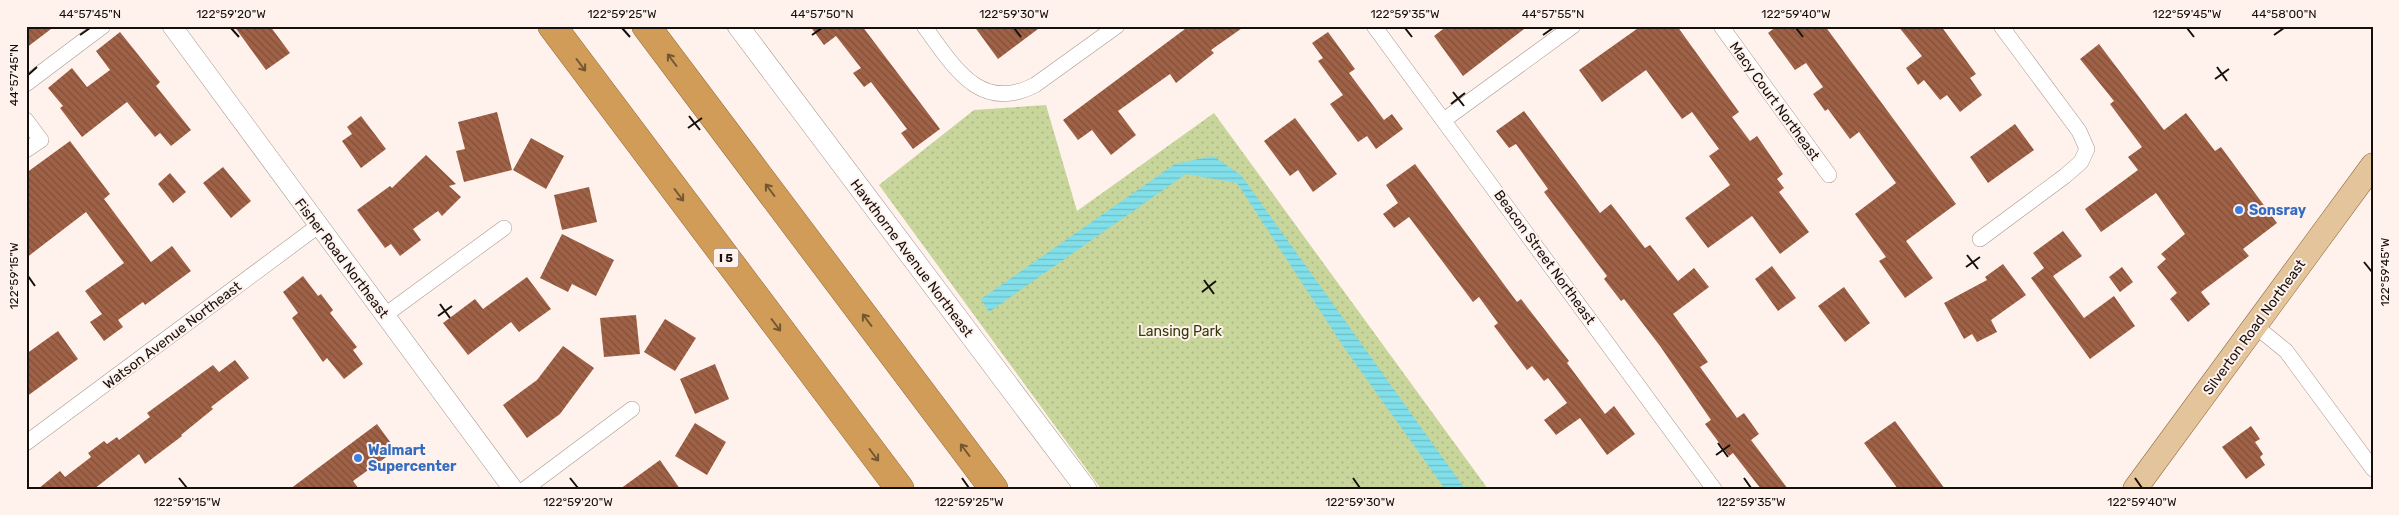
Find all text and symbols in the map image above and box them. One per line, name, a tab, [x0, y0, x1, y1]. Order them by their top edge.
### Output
text: 44°57'45"N	[59, 7, 121, 21]
text: 122°59'20"W	[196, 7, 266, 21]
text: 122°59'25"W	[587, 7, 657, 21]
text: 44°57'50"N	[790, 7, 854, 21]
text: 122°59'30"W	[979, 7, 1049, 21]
text: 122°59'35"W	[1370, 7, 1440, 21]
text: 44°57'55"N	[1522, 7, 1584, 21]
text: 122°59'40"W	[1761, 7, 1831, 21]
text: 122°59'45"W	[2153, 7, 2222, 21]
text: 44°58'00"N	[2251, 7, 2317, 21]
street label: Macy Court Northeast	[1726, 39, 1824, 164]
text: 44°57'45"N	[7, 44, 21, 106]
one-way arrow	[667, 53, 677, 67]
one-way arrow	[576, 58, 586, 72]
street label: Hawthorne Avenue Northeast	[847, 176, 977, 341]
one-way arrow	[764, 184, 775, 197]
street label: Beacon Street Northeast	[1490, 187, 1599, 328]
one-way arrow	[673, 188, 684, 201]
street label: Fisher Road Northeast	[291, 195, 392, 322]
place label: Sonsray	[2249, 202, 2307, 219]
marker: Sonsray	[2233, 204, 2245, 216]
text: 122°59'45"W	[2378, 237, 2392, 306]
text: 122°59'15"W	[7, 242, 21, 310]
road number: I 5	[714, 248, 738, 268]
street label: Silverton Road Northeast	[2199, 256, 2310, 398]
street label: Watson Avenue Northeast	[100, 278, 245, 393]
one-way arrow	[862, 314, 873, 327]
one-way arrow	[771, 318, 782, 331]
park label: Lansing Park	[1138, 323, 1223, 340]
place label: Walmart Supercenter	[368, 442, 457, 475]
one-way arrow	[960, 443, 970, 457]
one-way arrow	[869, 448, 879, 462]
marker: Walmart Supercenter	[352, 452, 364, 464]
text: 122°59'15"W	[153, 495, 221, 509]
text: 122°59'20"W	[543, 495, 613, 509]
text: 122°59'25"W	[934, 495, 1004, 509]
text: 122°59'30"W	[1325, 495, 1395, 509]
text: 122°59'35"W	[1716, 495, 1786, 509]
text: 122°59'40"W	[2107, 495, 2177, 509]

